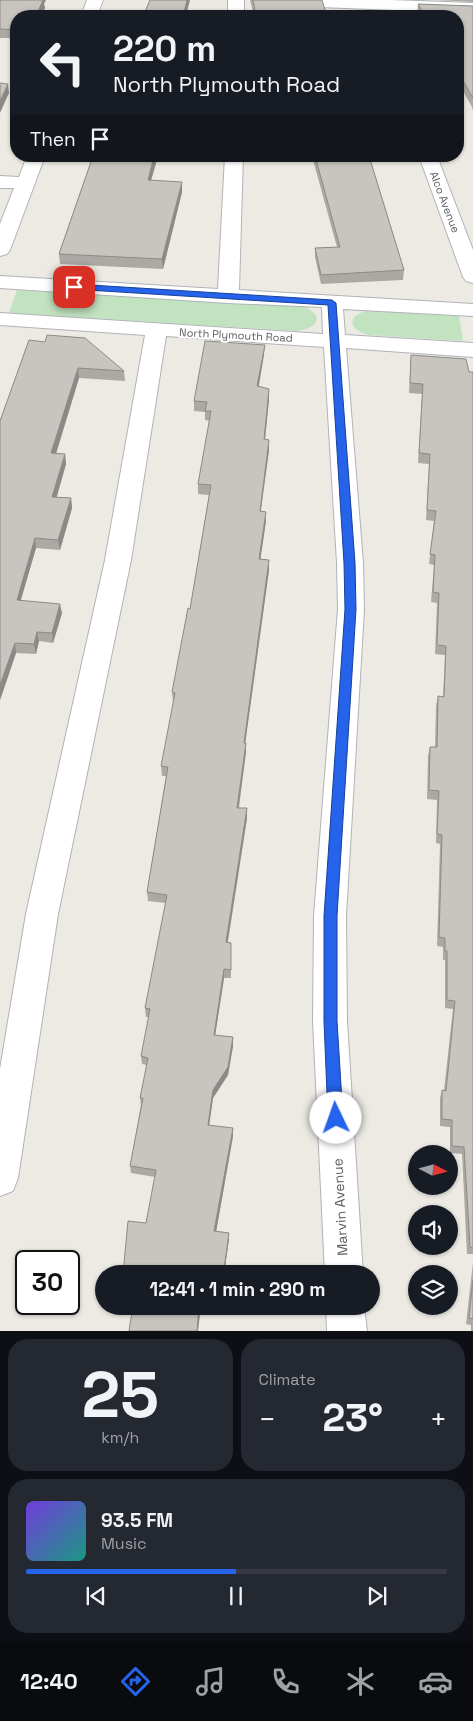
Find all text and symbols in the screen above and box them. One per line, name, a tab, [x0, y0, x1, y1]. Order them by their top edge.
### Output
text: 220 m	[113, 27, 216, 71]
icon: left	[30, 30, 95, 95]
text: North Plymouth Road	[113, 70, 340, 98]
icon: arrive	[86, 125, 114, 153]
text: Then	[30, 127, 76, 152]
street label: Alco Avenue	[427, 169, 463, 235]
pin	[53, 266, 95, 308]
icon: arrive	[60, 273, 88, 301]
street label: North Plymouth Road	[179, 325, 293, 345]
position arrow	[309, 1091, 361, 1143]
north arrow	[408, 1145, 458, 1195]
map controls	[408, 1145, 458, 1315]
street label: Marvin Avenue	[328, 1158, 352, 1256]
button: sound	[408, 1205, 458, 1255]
speed limit sign: 30	[15, 1250, 80, 1315]
button: layers	[408, 1265, 458, 1315]
text: 12:41 · 1 min · 290 m	[150, 1277, 325, 1302]
text: 25	[81, 1353, 159, 1436]
text: Climate	[259, 1369, 316, 1390]
text: 23°	[322, 1394, 383, 1442]
text: −	[259, 1401, 276, 1437]
text: +	[430, 1401, 447, 1437]
text: km/h	[101, 1427, 139, 1448]
text: 93.5 FM	[101, 1508, 173, 1533]
text: Music	[101, 1533, 147, 1554]
icon: previous	[82, 1582, 110, 1610]
icon: pause	[222, 1582, 250, 1610]
icon: next	[363, 1582, 391, 1610]
icon: directions	[118, 1664, 153, 1699]
icon: music	[193, 1664, 228, 1699]
icon: phone	[268, 1664, 303, 1699]
icon: climate	[343, 1664, 378, 1699]
icon: car	[418, 1664, 453, 1699]
text: 12:40	[20, 1667, 78, 1695]

